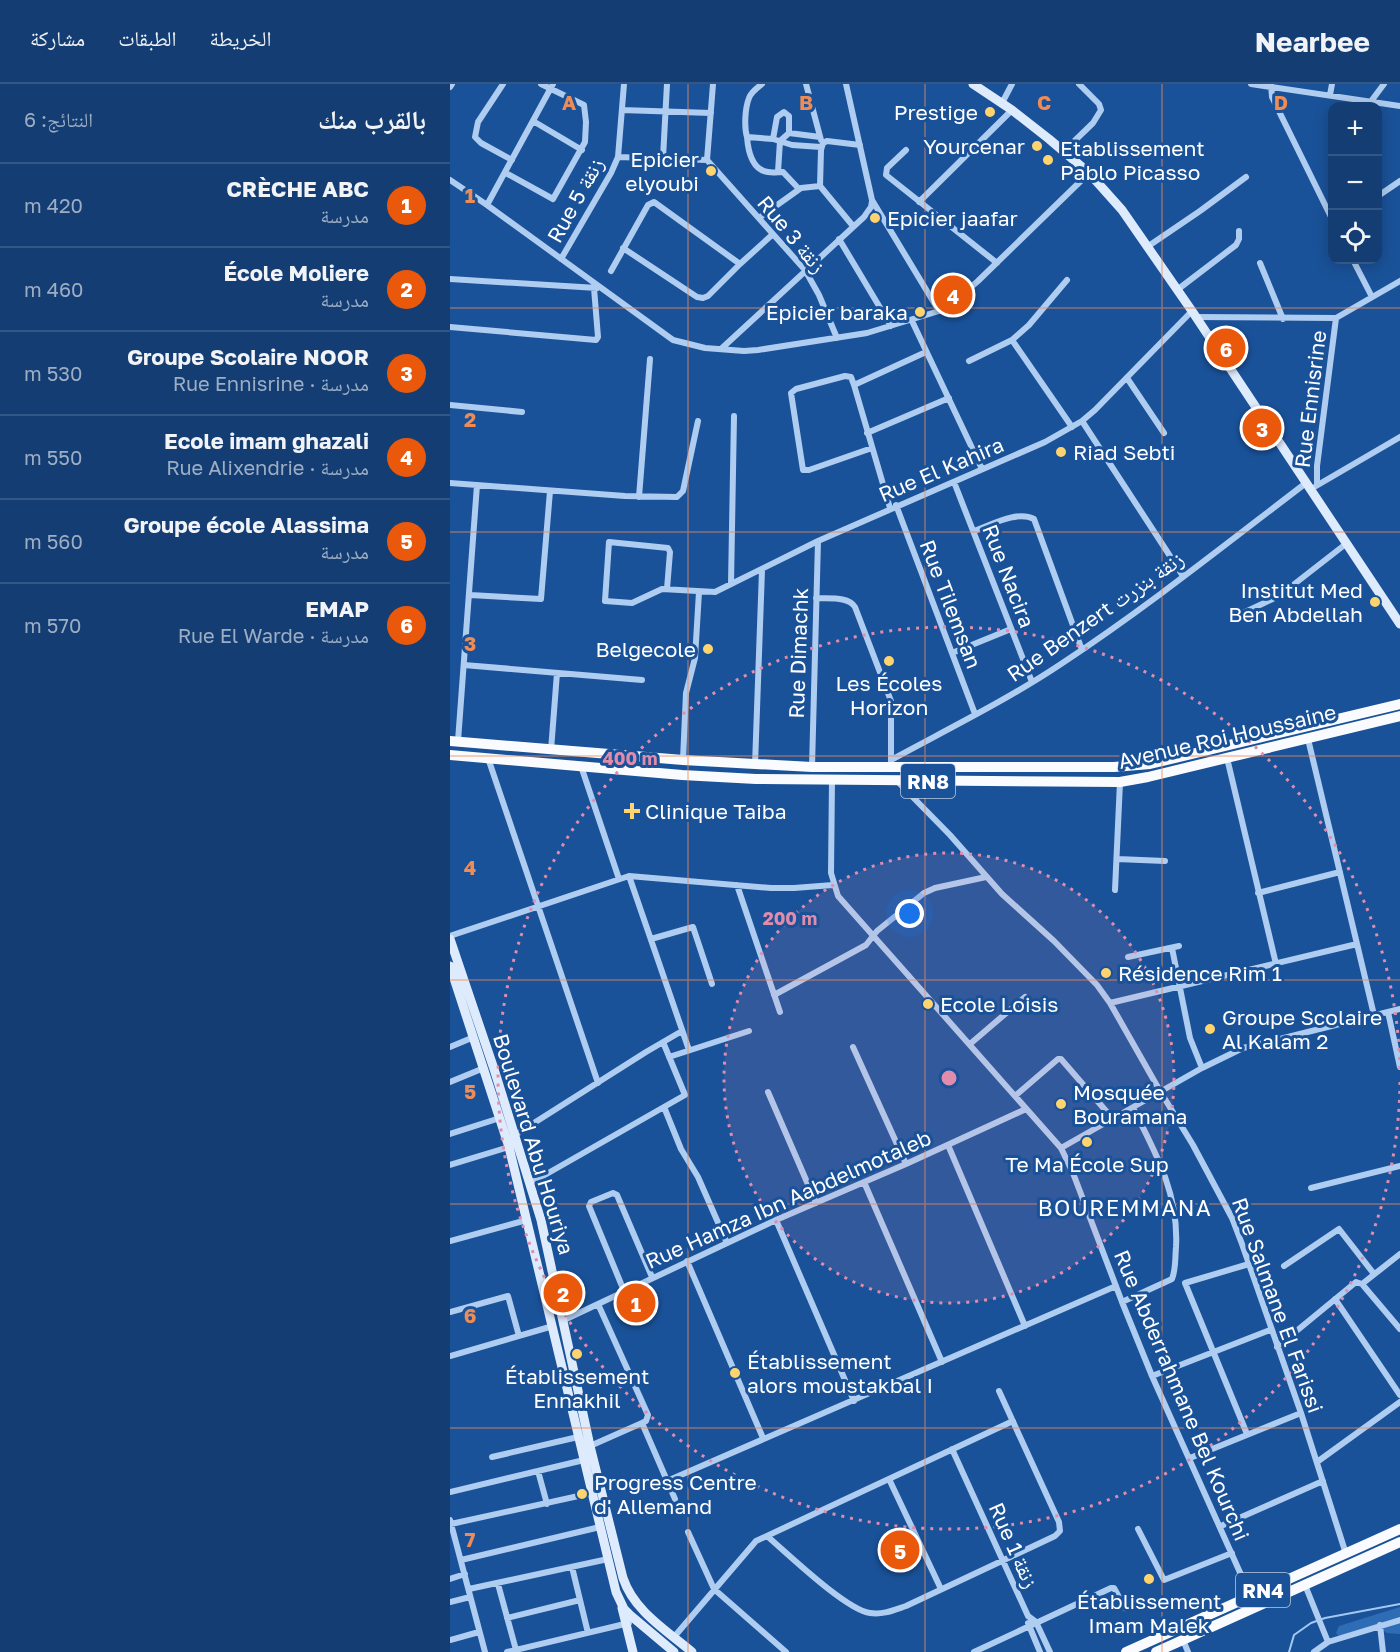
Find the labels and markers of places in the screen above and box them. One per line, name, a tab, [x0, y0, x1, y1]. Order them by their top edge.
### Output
place label: Prestige	[894, 99, 978, 125]
marker: Prestige	[983, 105, 997, 119]
place label: Yourcenar	[923, 133, 1025, 159]
place label: Etablissement Pablo Picasso	[1060, 135, 1205, 185]
marker: Yourcenar	[1030, 139, 1044, 153]
place label: Epicier elyoubi	[625, 146, 699, 196]
marker: Etablissement Pablo Picasso	[1041, 153, 1055, 167]
marker: Epicier elyoubi	[704, 164, 718, 178]
place label: Epicier jaafar	[887, 205, 1018, 231]
marker: Epicier jaafar	[868, 211, 882, 225]
pin: 4	[934, 272, 972, 318]
place label: Epicier baraka	[766, 299, 908, 325]
marker: Epicier baraka	[913, 305, 927, 319]
pin: 6	[1206, 326, 1246, 370]
pin: 3	[1242, 406, 1282, 450]
place label: Riad Sebti	[1073, 439, 1176, 465]
marker: Riad Sebti	[1054, 445, 1068, 459]
place label: Institut Med Ben Abdellah	[1228, 577, 1363, 627]
marker: Institut Med Ben Abdellah	[1368, 595, 1382, 609]
place label: Belgecole	[595, 636, 696, 662]
marker: Belgecole	[701, 642, 715, 656]
marker: Les Écoles Horizon	[882, 654, 896, 668]
place label: Les Écoles Horizon	[836, 670, 942, 720]
place label: Clinique Taiba	[645, 798, 787, 824]
marker: Clinique Taiba	[623, 802, 641, 820]
place label: Résidence Rim 1	[1118, 960, 1282, 986]
marker: Résidence Rim 1	[1099, 966, 1113, 980]
place label: Ecole Loisis	[940, 991, 1058, 1017]
marker: Ecole Loisis	[921, 997, 935, 1011]
place label: Groupe Scolaire Al Kalam 2	[1222, 1004, 1382, 1054]
marker: Groupe Scolaire Al Kalam 2	[1203, 1022, 1217, 1036]
centre of rings	[939, 1068, 959, 1088]
place label: Mosquée Bouramana	[1073, 1079, 1187, 1129]
marker: Mosquée Bouramana	[1054, 1097, 1068, 1111]
marker: Te Ma École Sup	[1080, 1135, 1094, 1149]
place label: Te Ma École Sup	[1005, 1151, 1169, 1177]
pin: 2	[544, 1270, 582, 1316]
pin: 1	[616, 1280, 656, 1326]
marker: Établissement Ennakhil	[570, 1347, 584, 1361]
place label: Établissement alors moustakbal I	[747, 1348, 933, 1398]
place label: Établissement Ennakhil	[505, 1363, 649, 1413]
marker: Établissement alors moustakbal I	[728, 1366, 742, 1380]
place label: Progress Centre d' Allemand	[594, 1469, 757, 1519]
marker: Progress Centre d' Allemand	[575, 1487, 589, 1501]
pin: 5	[880, 1528, 920, 1572]
marker: Établissement Imam Malek	[1142, 1572, 1156, 1586]
place label: Établissement Imam Malek	[1077, 1588, 1221, 1638]

